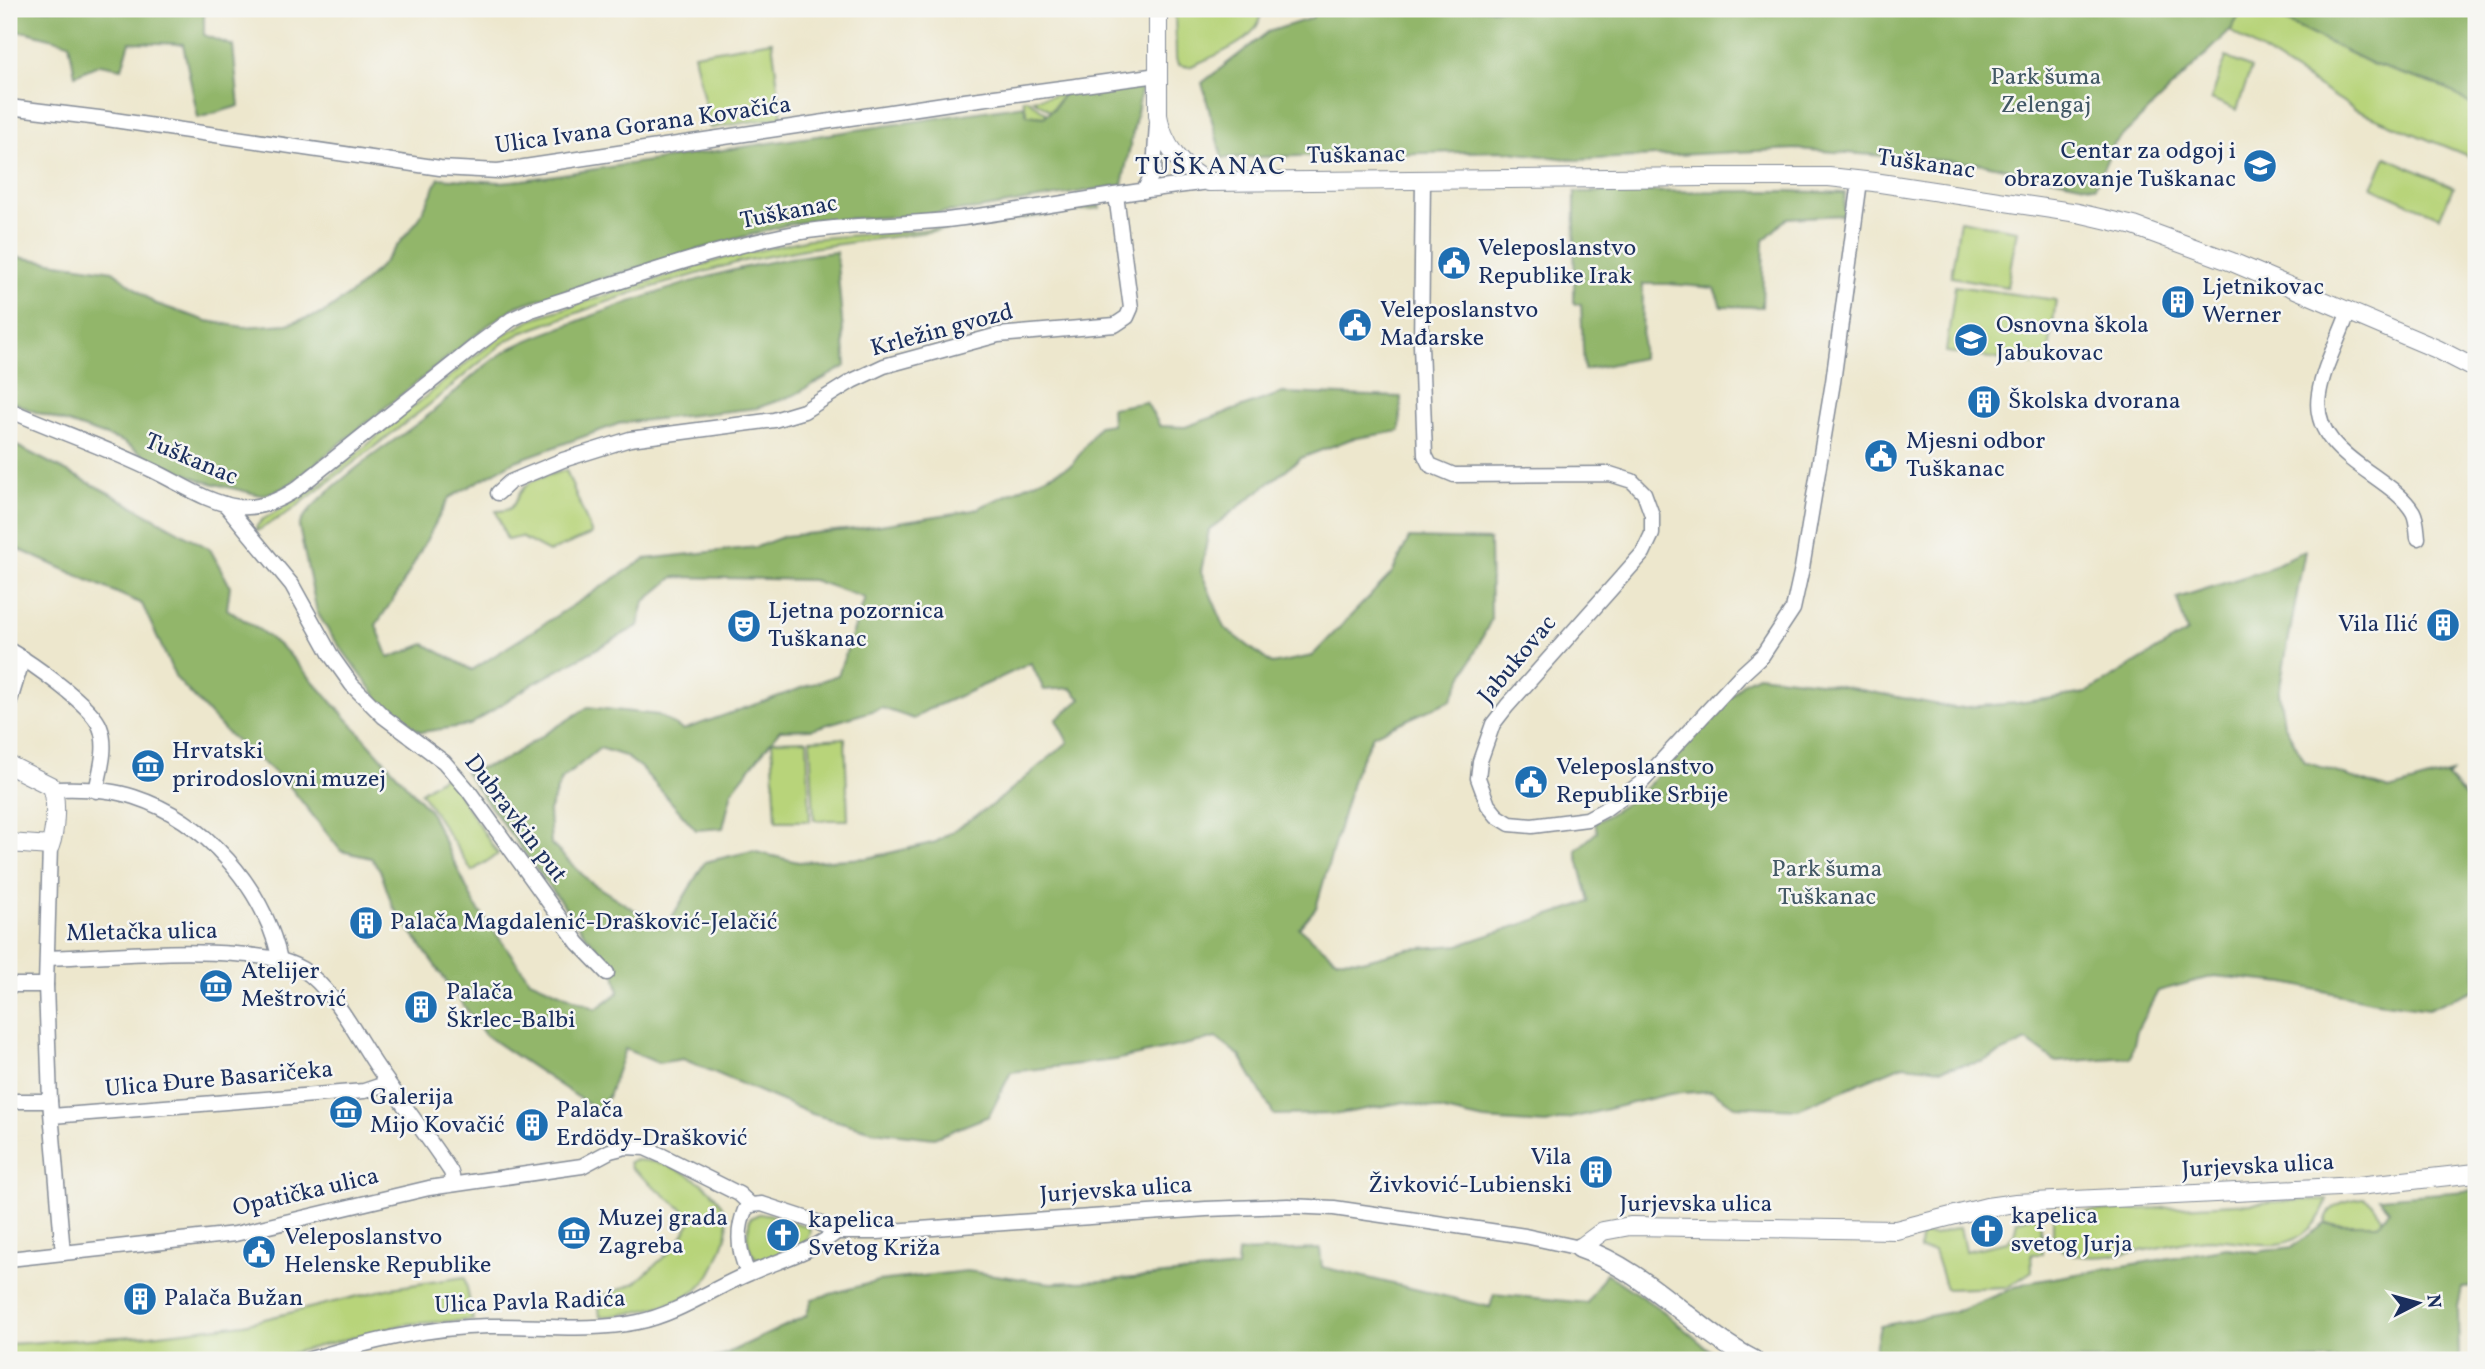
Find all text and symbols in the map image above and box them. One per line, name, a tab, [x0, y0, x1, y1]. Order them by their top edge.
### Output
park label: Park šuma Zelengaj	[1991, 61, 2101, 123]
street label: Ulica Ivana Gorana Kovačića	[493, 88, 793, 164]
place label: Centar za odgoj i obrazovanje Tuškanac	[2004, 135, 2236, 197]
street label: Tuškanac	[1306, 138, 1406, 174]
street label: Tuškanac	[1875, 141, 1977, 189]
school or university icon: Centar za odgoj i obrazovanje Tuškanac	[2241, 147, 2279, 185]
district label: TUŠKANAC	[1135, 149, 1287, 185]
street label: Tuškanac	[737, 187, 841, 239]
place label: Veleposlanstvo Republike Irak	[1478, 232, 1636, 294]
public building icon: Veleposlanstvo Republike Irak	[1435, 244, 1473, 282]
place label: Ljetnikovac Werner	[2202, 271, 2324, 333]
building icon: Ljetnikovac Werner	[2159, 283, 2197, 321]
place label: Veleposlanstvo Mađarske	[1380, 294, 1538, 356]
street label: Krležin gvozd	[867, 296, 1017, 366]
public building icon: Veleposlanstvo Mađarske	[1336, 306, 1374, 344]
place label: Osnovna škola Jabukovac	[1996, 309, 2149, 371]
school or university icon: Osnovna škola Jabukovac	[1952, 321, 1990, 359]
building icon: Školska dvorana	[1965, 383, 2003, 421]
place label: Školska dvorana	[2008, 385, 2181, 419]
street label: Tuškanac	[139, 425, 243, 495]
place label: Mjesni odbor Tuškanac	[1906, 425, 2045, 487]
public building icon: Mjesni odbor Tuškanac	[1862, 437, 1900, 475]
place label: Ljetna pozornica Tuškanac	[768, 595, 945, 657]
building icon: Vila Ilić	[2424, 606, 2462, 644]
theatre icon: Ljetna pozornica Tuškanac	[725, 607, 763, 645]
street label: Jabukovac	[1471, 608, 1565, 712]
place label: Vila Ilić	[2338, 608, 2418, 642]
place label: Hrvatski prirodoslovni muzej	[172, 735, 386, 797]
museum icon: Hrvatski prirodoslovni muzej	[129, 747, 167, 785]
street label: Dubravkin put	[455, 748, 575, 890]
place label: Veleposlanstvo Republike Srbije	[1556, 751, 1728, 813]
public building icon: Veleposlanstvo Republike Srbije	[1512, 763, 1550, 801]
park label: Park šuma Tuškanac	[1772, 853, 1882, 915]
building icon: Palača Magdalenić-Drašković-Jelačić	[347, 904, 385, 942]
place label: Palača Magdalenić-Drašković-Jelačić	[390, 906, 778, 940]
street label: Mletačka ulica	[66, 915, 218, 951]
place label: Atelijer Meštrović	[241, 955, 346, 1017]
museum icon: Atelijer Meštrović	[197, 967, 235, 1005]
place label: Palača Škrlec-Balbi	[446, 976, 575, 1038]
building icon: Palača Škrlec-Balbi	[402, 988, 440, 1026]
street label: Ulica Đure Basaričeka	[103, 1053, 335, 1107]
place label: Galerija Mijo Kovačić	[370, 1081, 505, 1143]
museum icon: Galerija Mijo Kovačić	[327, 1093, 365, 1131]
place label: Palača Erdödy-Drašković	[556, 1094, 748, 1156]
building icon: Palača Erdödy-Drašković	[513, 1106, 551, 1144]
place label: Vila Živković-Lubienski	[1368, 1141, 1572, 1203]
street label: Jurjevska ulica	[2181, 1146, 2335, 1188]
building icon: Vila Živković-Lubienski	[1577, 1153, 1615, 1191]
street label: Opatička ulica	[230, 1160, 382, 1226]
street label: Jurjevska ulica	[1039, 1169, 1193, 1213]
street label: Jurjevska ulica	[1620, 1188, 1772, 1222]
place label: kapelica svetog Jurja	[2011, 1200, 2133, 1262]
place label: Muzej grada Zagreba	[598, 1202, 728, 1264]
place label: kapelica Svetog Križa	[808, 1204, 941, 1266]
church icon: kapelica svetog Jurja	[1968, 1212, 2006, 1250]
museum icon: Muzej grada Zagreba	[555, 1214, 593, 1252]
church icon: kapelica Svetog Križa	[764, 1216, 802, 1254]
place label: Veleposlanstvo Helenske Republike	[284, 1221, 491, 1283]
public building icon: Veleposlanstvo Helenske Republike	[240, 1233, 278, 1271]
north arrow	[2384, 1268, 2454, 1338]
building icon: Palača Bužan	[121, 1280, 159, 1318]
place label: Palača Bužan	[164, 1282, 303, 1316]
street label: Ulica Pavla Radića	[434, 1283, 626, 1323]
text: N	[2419, 1293, 2447, 1310]

